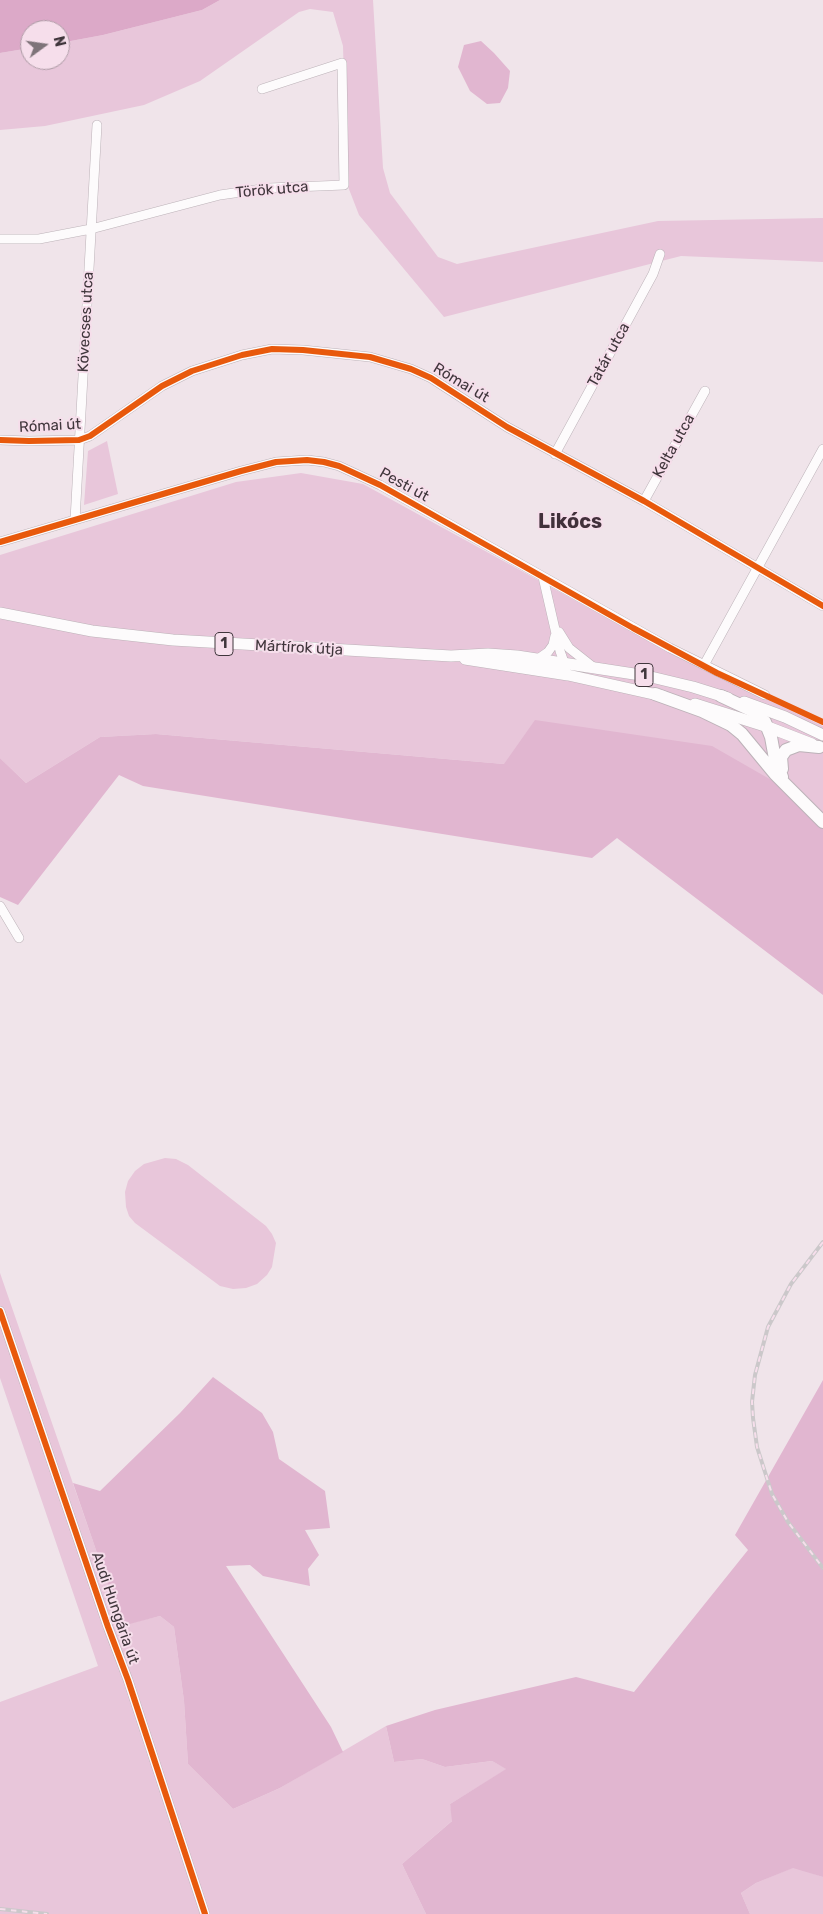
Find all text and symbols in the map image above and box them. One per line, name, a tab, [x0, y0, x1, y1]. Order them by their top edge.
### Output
north arrow	[20, 20, 70, 70]
text: N	[50, 35, 69, 48]
street label: Török utca	[235, 178, 309, 202]
street label: Kövecses utca	[74, 271, 98, 373]
street label: Tatár utca	[584, 320, 634, 390]
street label: Római út	[430, 359, 492, 407]
street label: Kelta utca	[649, 411, 699, 481]
street label: Római út	[18, 415, 82, 437]
street label: Pesti út	[376, 464, 432, 506]
district label: Likócs	[538, 510, 602, 534]
road number: 1	[215, 633, 233, 656]
street label: Mártírok útja	[255, 637, 343, 659]
road number: 1	[635, 664, 653, 686]
street label: Audi Hungária út	[87, 1550, 143, 1666]

